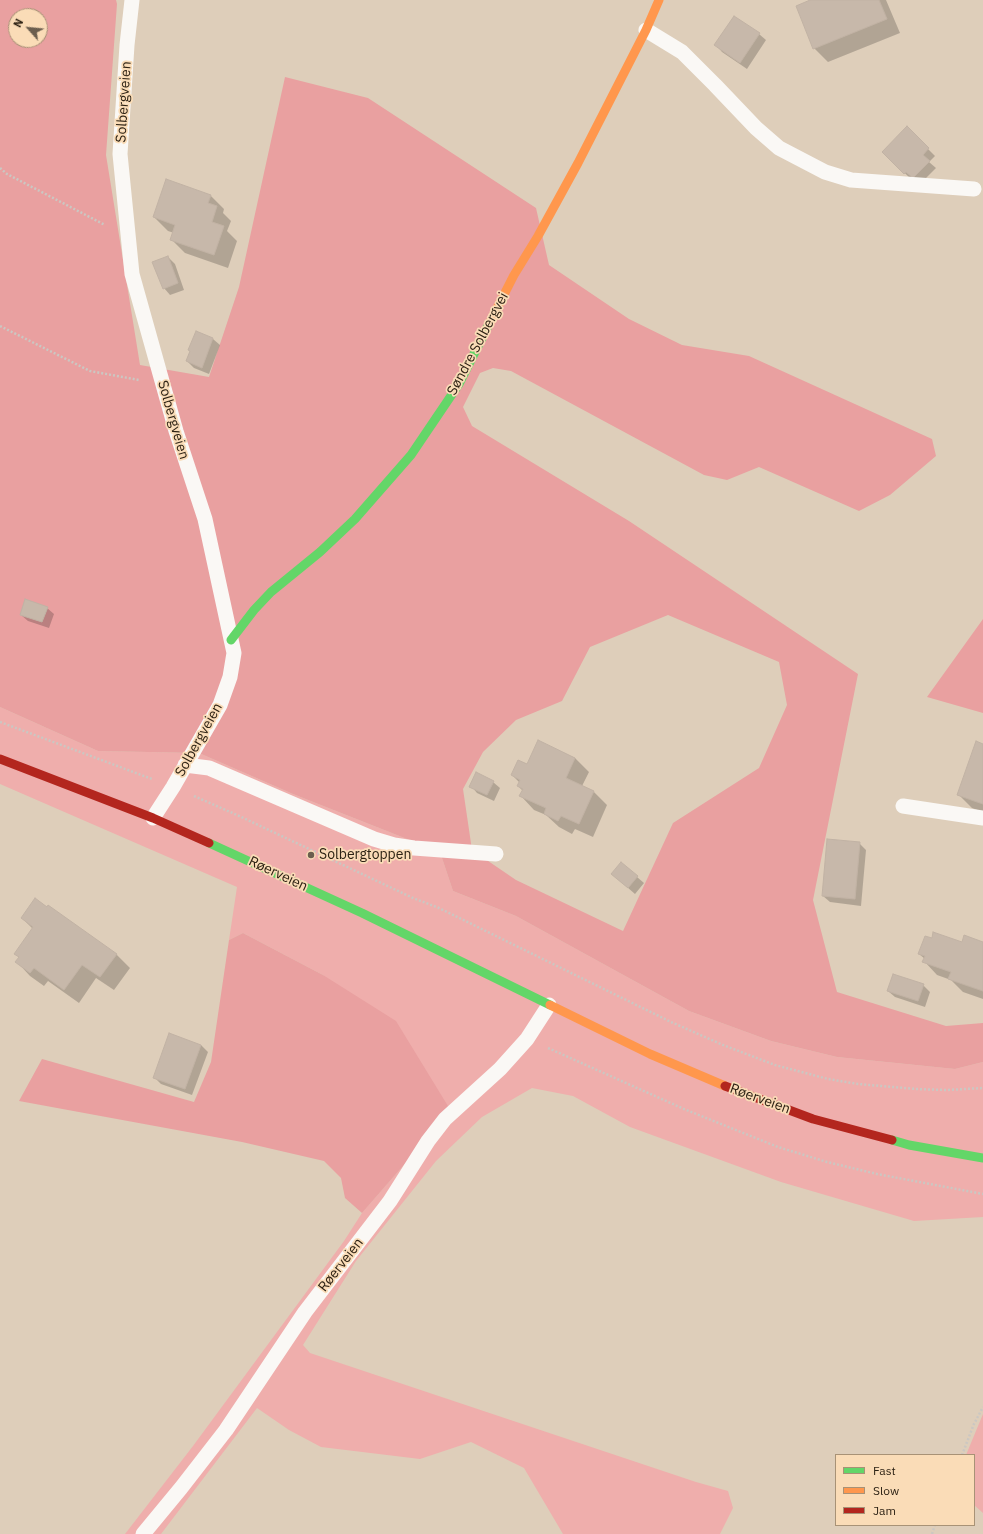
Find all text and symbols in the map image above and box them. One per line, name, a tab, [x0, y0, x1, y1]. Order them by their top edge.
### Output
north arrow	[8, 8, 48, 48]
text: N	[10, 16, 26, 30]
street label: Solbergveien	[113, 61, 135, 143]
street label: Søndre Solbergvei	[444, 290, 512, 398]
street label: Solbergveien	[154, 379, 192, 461]
street label: Solbergveien	[172, 700, 226, 780]
place label: Solbergtoppen	[319, 847, 411, 863]
marker: Solbergtoppen	[306, 850, 316, 860]
street label: Røerveien	[246, 853, 310, 895]
street label: Røerveien	[727, 1080, 793, 1118]
street label: Røerveien	[315, 1235, 367, 1295]
legend	[835, 1454, 975, 1526]
text: Fast	[873, 1463, 896, 1478]
text: Slow	[873, 1483, 899, 1498]
text: Jam	[873, 1503, 896, 1518]

